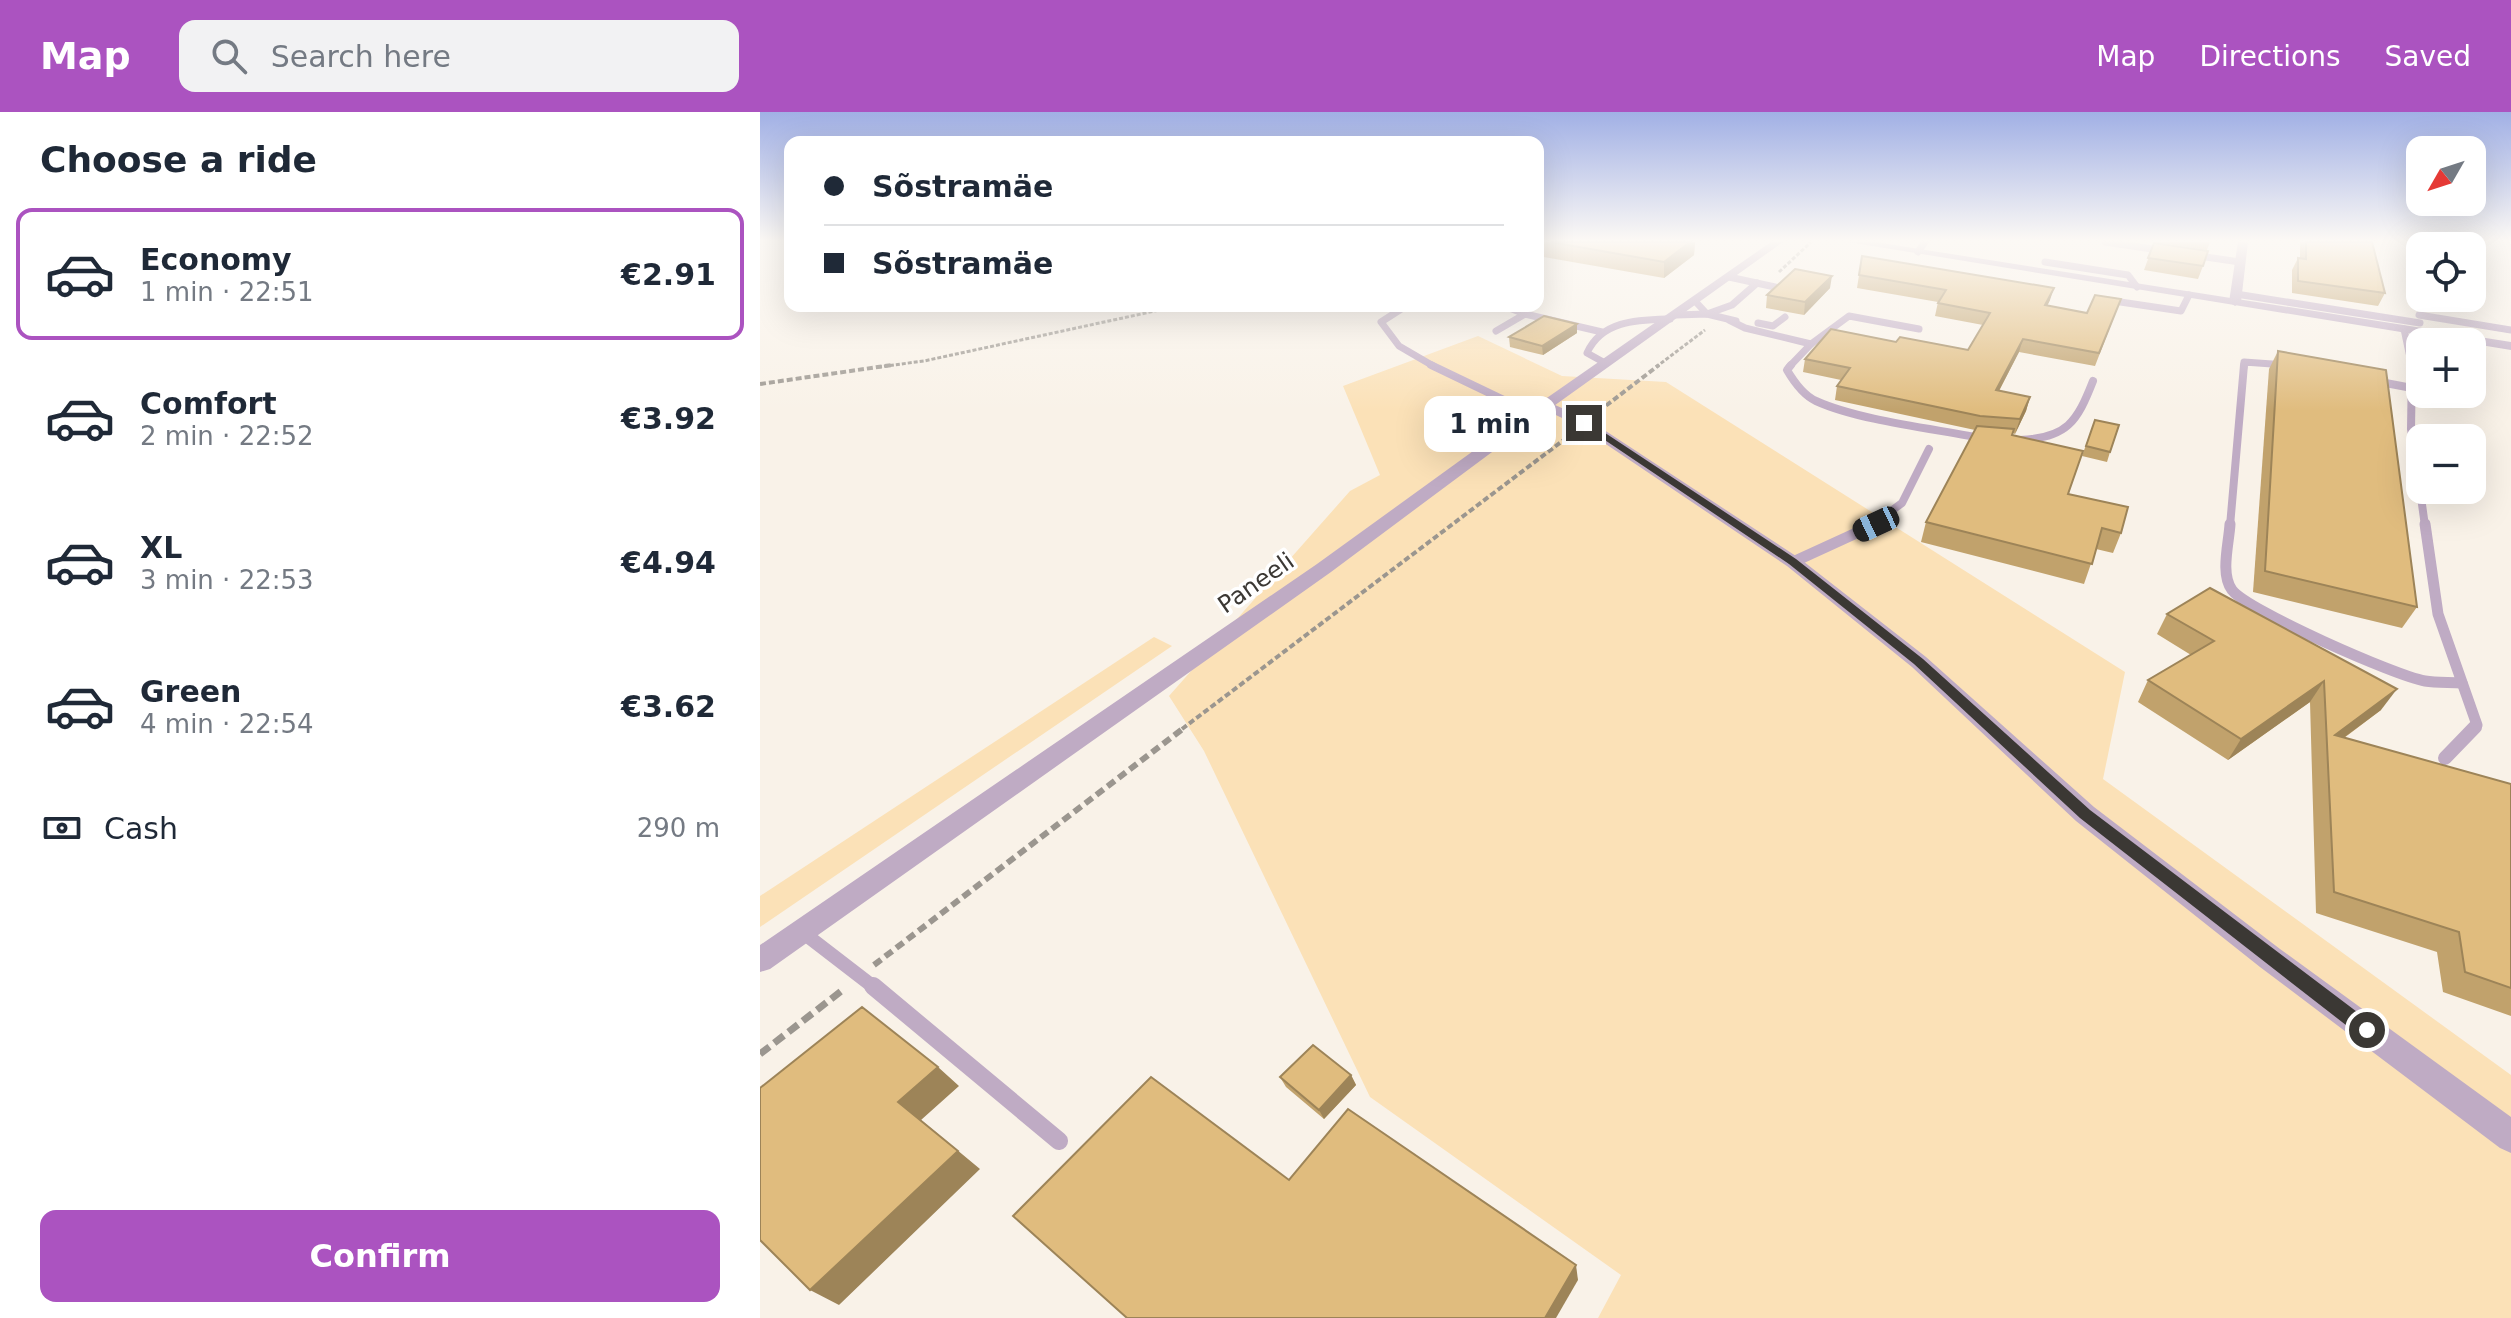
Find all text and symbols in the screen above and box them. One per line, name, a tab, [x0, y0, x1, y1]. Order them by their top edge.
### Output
search box	[179, 20, 739, 92]
text: Map	[40, 34, 131, 78]
icon: search	[207, 34, 251, 78]
text: Search here	[271, 39, 451, 74]
text: Map	[2096, 40, 2155, 73]
text: Directions	[2199, 40, 2340, 73]
text: Saved	[2384, 40, 2471, 73]
north arrow	[2406, 136, 2486, 216]
map controls	[2406, 136, 2486, 504]
text: Choose a ride	[40, 139, 317, 180]
text: Sõstramäe	[872, 169, 1053, 204]
button: locate	[2406, 232, 2486, 312]
icon: car	[44, 238, 116, 310]
text: Economy	[140, 242, 292, 277]
text: Sõstramäe	[872, 246, 1053, 281]
text: €2.91	[621, 257, 716, 292]
text: 1 min · 22:51	[140, 277, 314, 307]
button: +	[2406, 328, 2486, 408]
icon: car	[44, 382, 116, 454]
text: Comfort	[140, 386, 277, 421]
callout: 1 min	[1424, 395, 1556, 451]
text: €3.92	[621, 401, 716, 436]
route end	[1566, 405, 1602, 441]
text: 1 min	[1449, 409, 1531, 439]
text: 2 min · 22:52	[140, 421, 314, 451]
button: −	[2406, 424, 2486, 504]
car	[1849, 503, 1903, 545]
icon: car	[44, 526, 116, 598]
text: XL	[140, 530, 182, 565]
text: €4.94	[621, 545, 716, 580]
street label: Paneeli	[1213, 547, 1299, 619]
text: 3 min · 22:53	[140, 565, 314, 595]
icon: car	[44, 670, 116, 742]
text: Green	[140, 674, 241, 709]
text: €3.62	[621, 689, 716, 724]
text: 4 min · 22:54	[140, 709, 314, 739]
icon: cash	[40, 806, 84, 850]
text: Cash	[104, 811, 178, 846]
text: 290 m	[637, 813, 720, 843]
route start	[2349, 1012, 2385, 1048]
button: Confirm	[40, 1210, 720, 1302]

